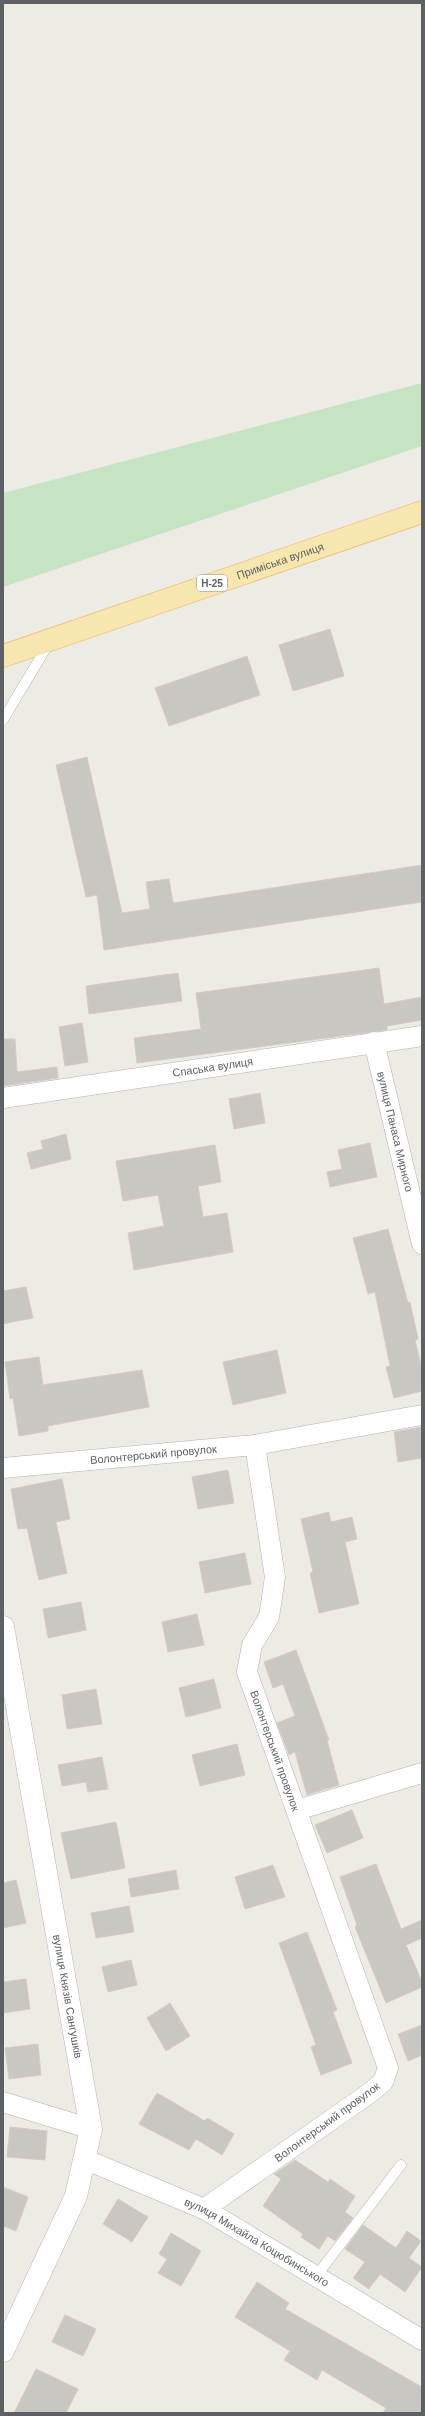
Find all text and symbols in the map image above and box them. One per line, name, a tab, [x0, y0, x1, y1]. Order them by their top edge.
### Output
street label: Приміська вулиця	[235, 540, 325, 581]
road number: Н-25	[197, 575, 227, 591]
street label: Спаська вулиця	[172, 1055, 254, 1079]
street label: вулиця Панаса Мирного	[375, 1070, 415, 1193]
street label: Волонтерський провулок	[90, 1443, 217, 1466]
street label: Волонтерський провулок	[248, 1689, 302, 1813]
street label: вулиця Князів Сангушків	[51, 1934, 85, 2059]
street label: Волонтерський провулок	[272, 2080, 382, 2164]
street label: вулиця Михайла Коцюбинського	[183, 2196, 331, 2289]

